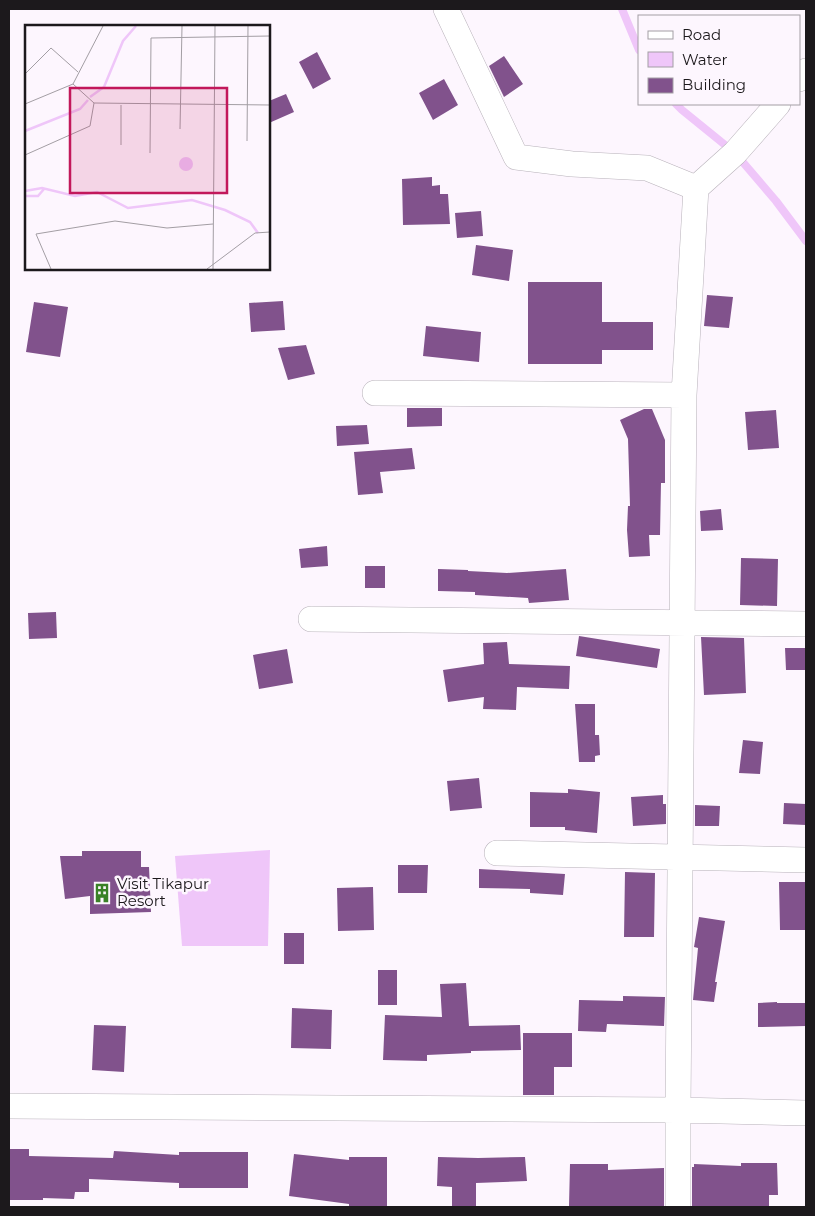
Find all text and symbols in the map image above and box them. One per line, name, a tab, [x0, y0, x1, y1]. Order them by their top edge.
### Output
legend	[638, 15, 800, 105]
inset map	[25, 25, 270, 270]
text: Road	[682, 25, 721, 44]
text: Water	[682, 50, 728, 69]
text: Building	[682, 75, 746, 94]
place label: Visit Tikapur Resort	[117, 874, 209, 910]
building icon: Visit Tikapur Resort	[91, 882, 113, 904]

